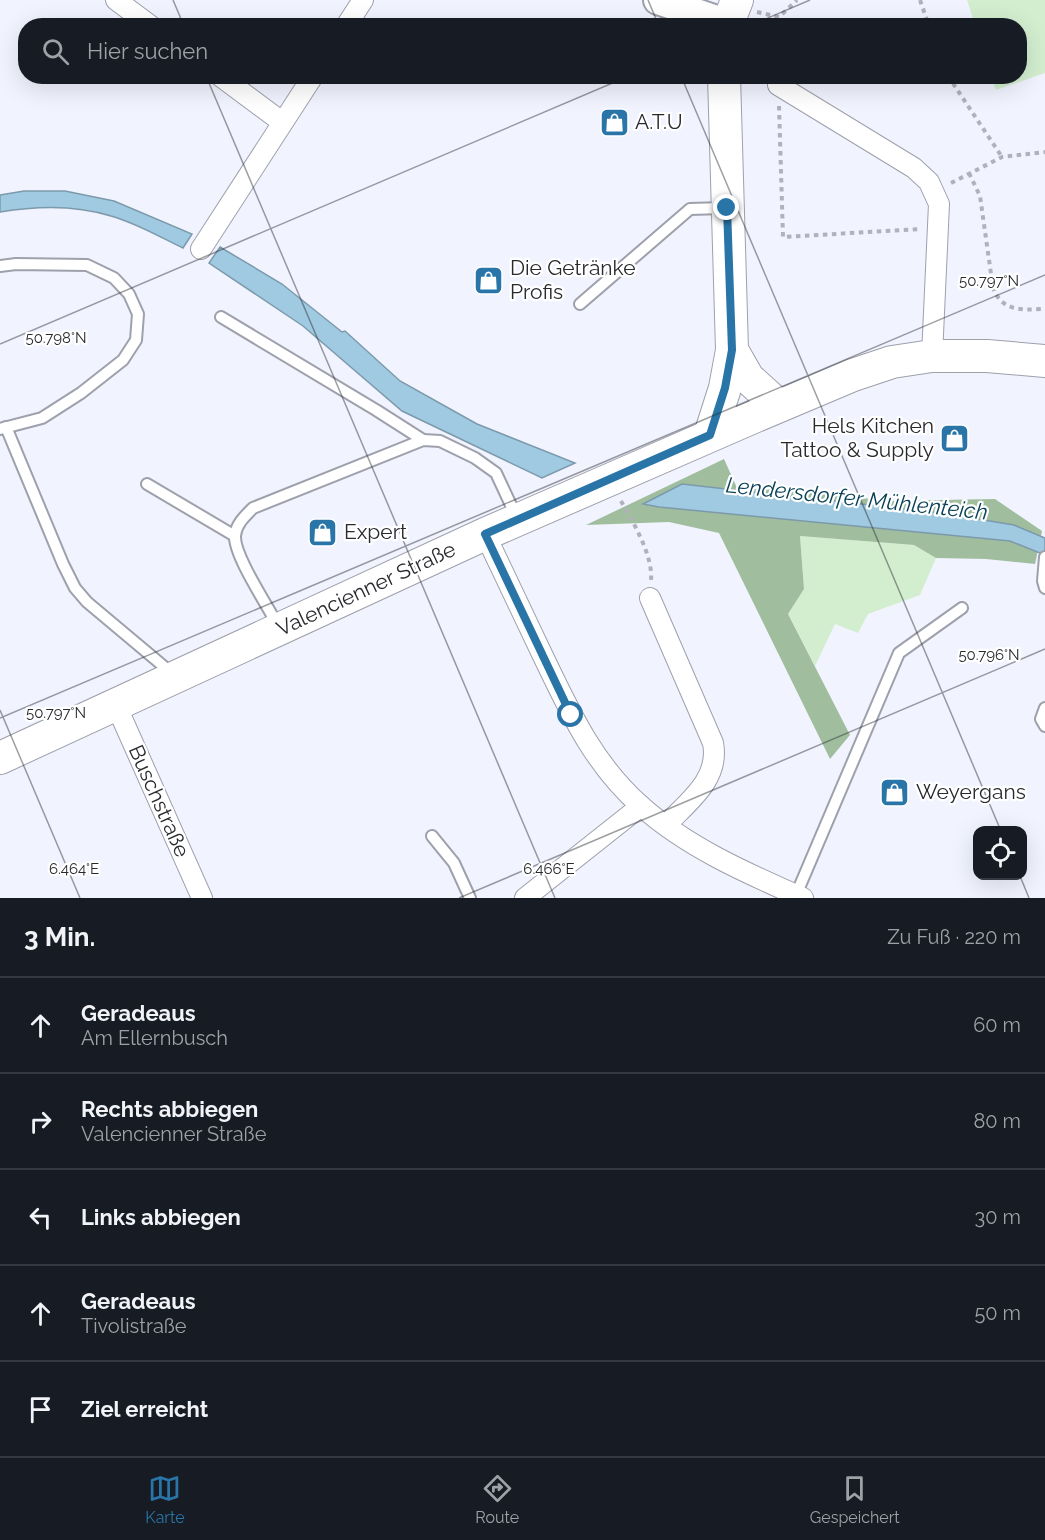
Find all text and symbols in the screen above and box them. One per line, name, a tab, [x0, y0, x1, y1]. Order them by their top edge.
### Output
search box	[18, 18, 1027, 84]
icon: search	[39, 35, 72, 68]
text: Hier suchen	[87, 38, 208, 64]
shop icon: A.T.U	[598, 106, 630, 138]
place label: A.T.U	[635, 109, 683, 134]
route end	[713, 194, 739, 220]
place label: Die Getränke Profis	[510, 255, 635, 304]
shop icon: Die Getränke Profis	[473, 264, 505, 296]
text: 50.797°N	[959, 272, 1019, 290]
text: 50.798°N	[25, 329, 87, 347]
place label: Hels Kitchen Tattoo & Supply	[781, 413, 934, 462]
shop icon: Hels Kitchen Tattoo & Supply	[939, 422, 971, 454]
water label: Lendersdorfer Mühlenteich	[725, 471, 989, 525]
shop icon: Expert	[307, 516, 339, 548]
place label: Expert	[344, 519, 407, 544]
street label: Valencienner Straße	[272, 536, 459, 641]
text: 50.796°N	[958, 646, 1020, 664]
route start	[557, 701, 583, 727]
text: 50.797°N	[26, 704, 86, 722]
street label: Buschstraße	[124, 741, 195, 861]
shop icon: Weyergans	[879, 776, 911, 808]
place label: Weyergans	[916, 779, 1026, 804]
map controls	[973, 826, 1027, 880]
button: locate	[973, 826, 1027, 880]
text: 6.464°E	[49, 860, 99, 878]
text: 6.466°E	[523, 860, 575, 878]
text: 3 Min.	[24, 922, 95, 952]
text: Zu Fuß · 220 m	[887, 925, 1021, 949]
text: Geradeaus	[81, 1000, 196, 1026]
icon: ahead	[24, 1009, 57, 1042]
text: 60 m	[973, 1013, 1021, 1037]
text: Am Ellernbusch	[81, 1026, 228, 1050]
text: Rechts abbiegen	[81, 1096, 258, 1122]
icon: right	[24, 1105, 57, 1138]
text: 80 m	[973, 1109, 1021, 1133]
text: Valencienner Straße	[81, 1122, 266, 1146]
icon: left	[24, 1201, 57, 1234]
text: Links abbiegen	[81, 1204, 241, 1230]
text: 30 m	[975, 1205, 1021, 1229]
text: Geradeaus	[81, 1288, 196, 1314]
icon: ahead	[24, 1297, 57, 1330]
text: 50 m	[974, 1301, 1021, 1325]
text: Tivolistraße	[81, 1314, 187, 1338]
icon: arrive	[24, 1393, 57, 1426]
text: Ziel erreicht	[81, 1396, 208, 1422]
tab: Karte	[145, 1472, 185, 1527]
tab: Route	[475, 1472, 519, 1527]
tab: Gespeichert	[810, 1472, 900, 1527]

